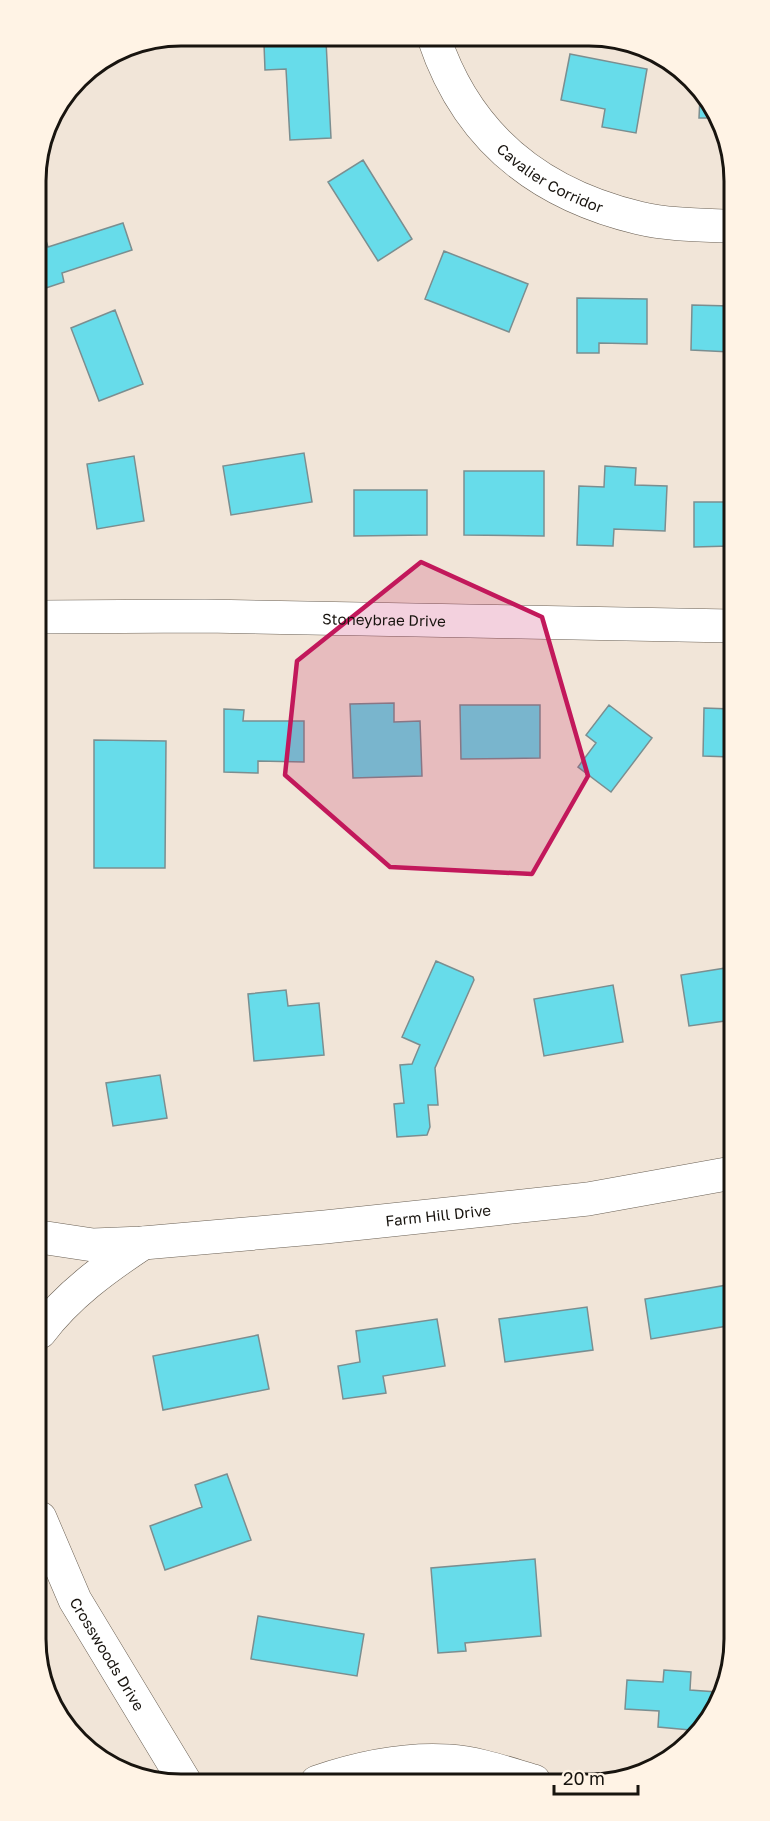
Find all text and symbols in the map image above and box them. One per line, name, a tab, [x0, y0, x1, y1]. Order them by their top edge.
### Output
street label: Cavalier Corridor	[494, 139, 606, 216]
street label: Stoneybrae Drive	[322, 609, 446, 630]
street label: Farm Hill Drive	[384, 1200, 492, 1230]
street label: Crosswoods Drive	[66, 1594, 149, 1714]
scale bar	[554, 1758, 638, 1796]
text: 20 m	[563, 1767, 605, 1789]

